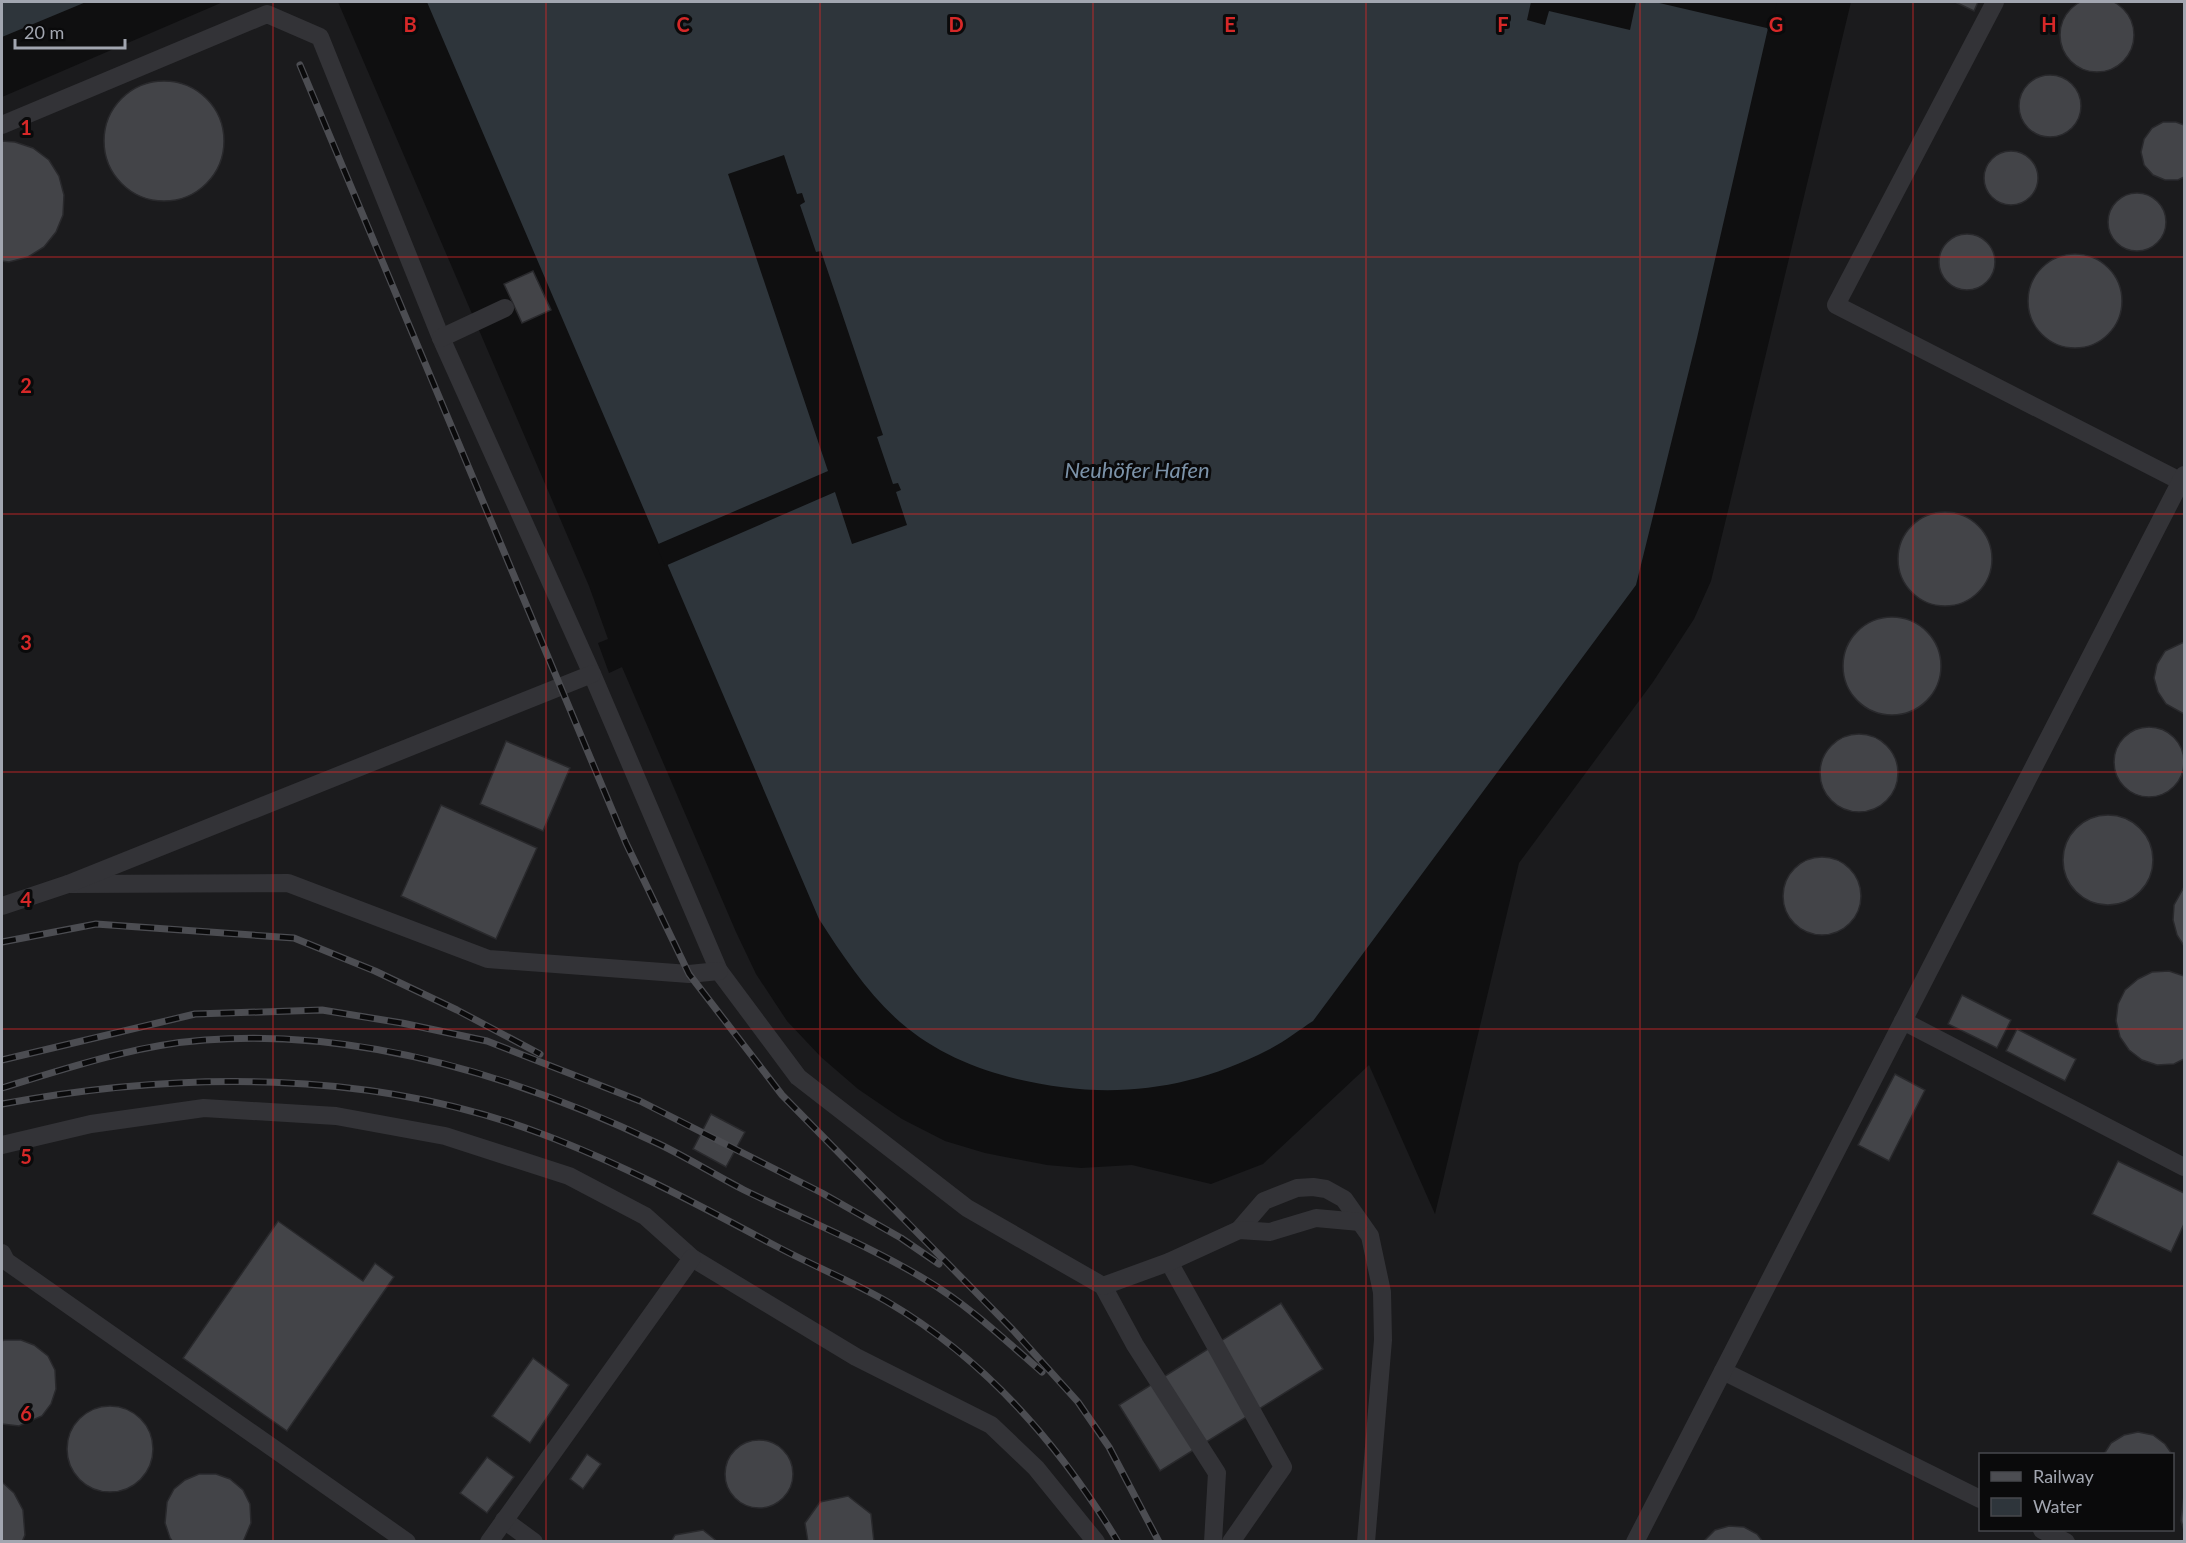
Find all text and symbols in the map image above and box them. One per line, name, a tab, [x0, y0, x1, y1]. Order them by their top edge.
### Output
scale bar	[15, 12, 124, 50]
text: B	[403, 12, 417, 36]
text: C	[676, 12, 690, 36]
text: D	[948, 12, 964, 36]
text: E	[1224, 12, 1236, 36]
text: F	[1497, 12, 1509, 36]
text: G	[1769, 12, 1783, 36]
text: H	[2041, 12, 2057, 36]
text: 20 m	[24, 21, 64, 43]
text: 1	[20, 115, 32, 139]
text: 2	[20, 373, 32, 397]
water label: Neuhöfer Hafen	[1064, 456, 1210, 483]
text: 3	[20, 630, 32, 654]
text: 4	[20, 887, 32, 911]
text: 5	[20, 1144, 32, 1168]
text: 6	[20, 1401, 32, 1425]
legend	[1979, 1453, 2174, 1531]
text: Railway	[2033, 1465, 2094, 1487]
text: Water	[2033, 1495, 2082, 1517]

